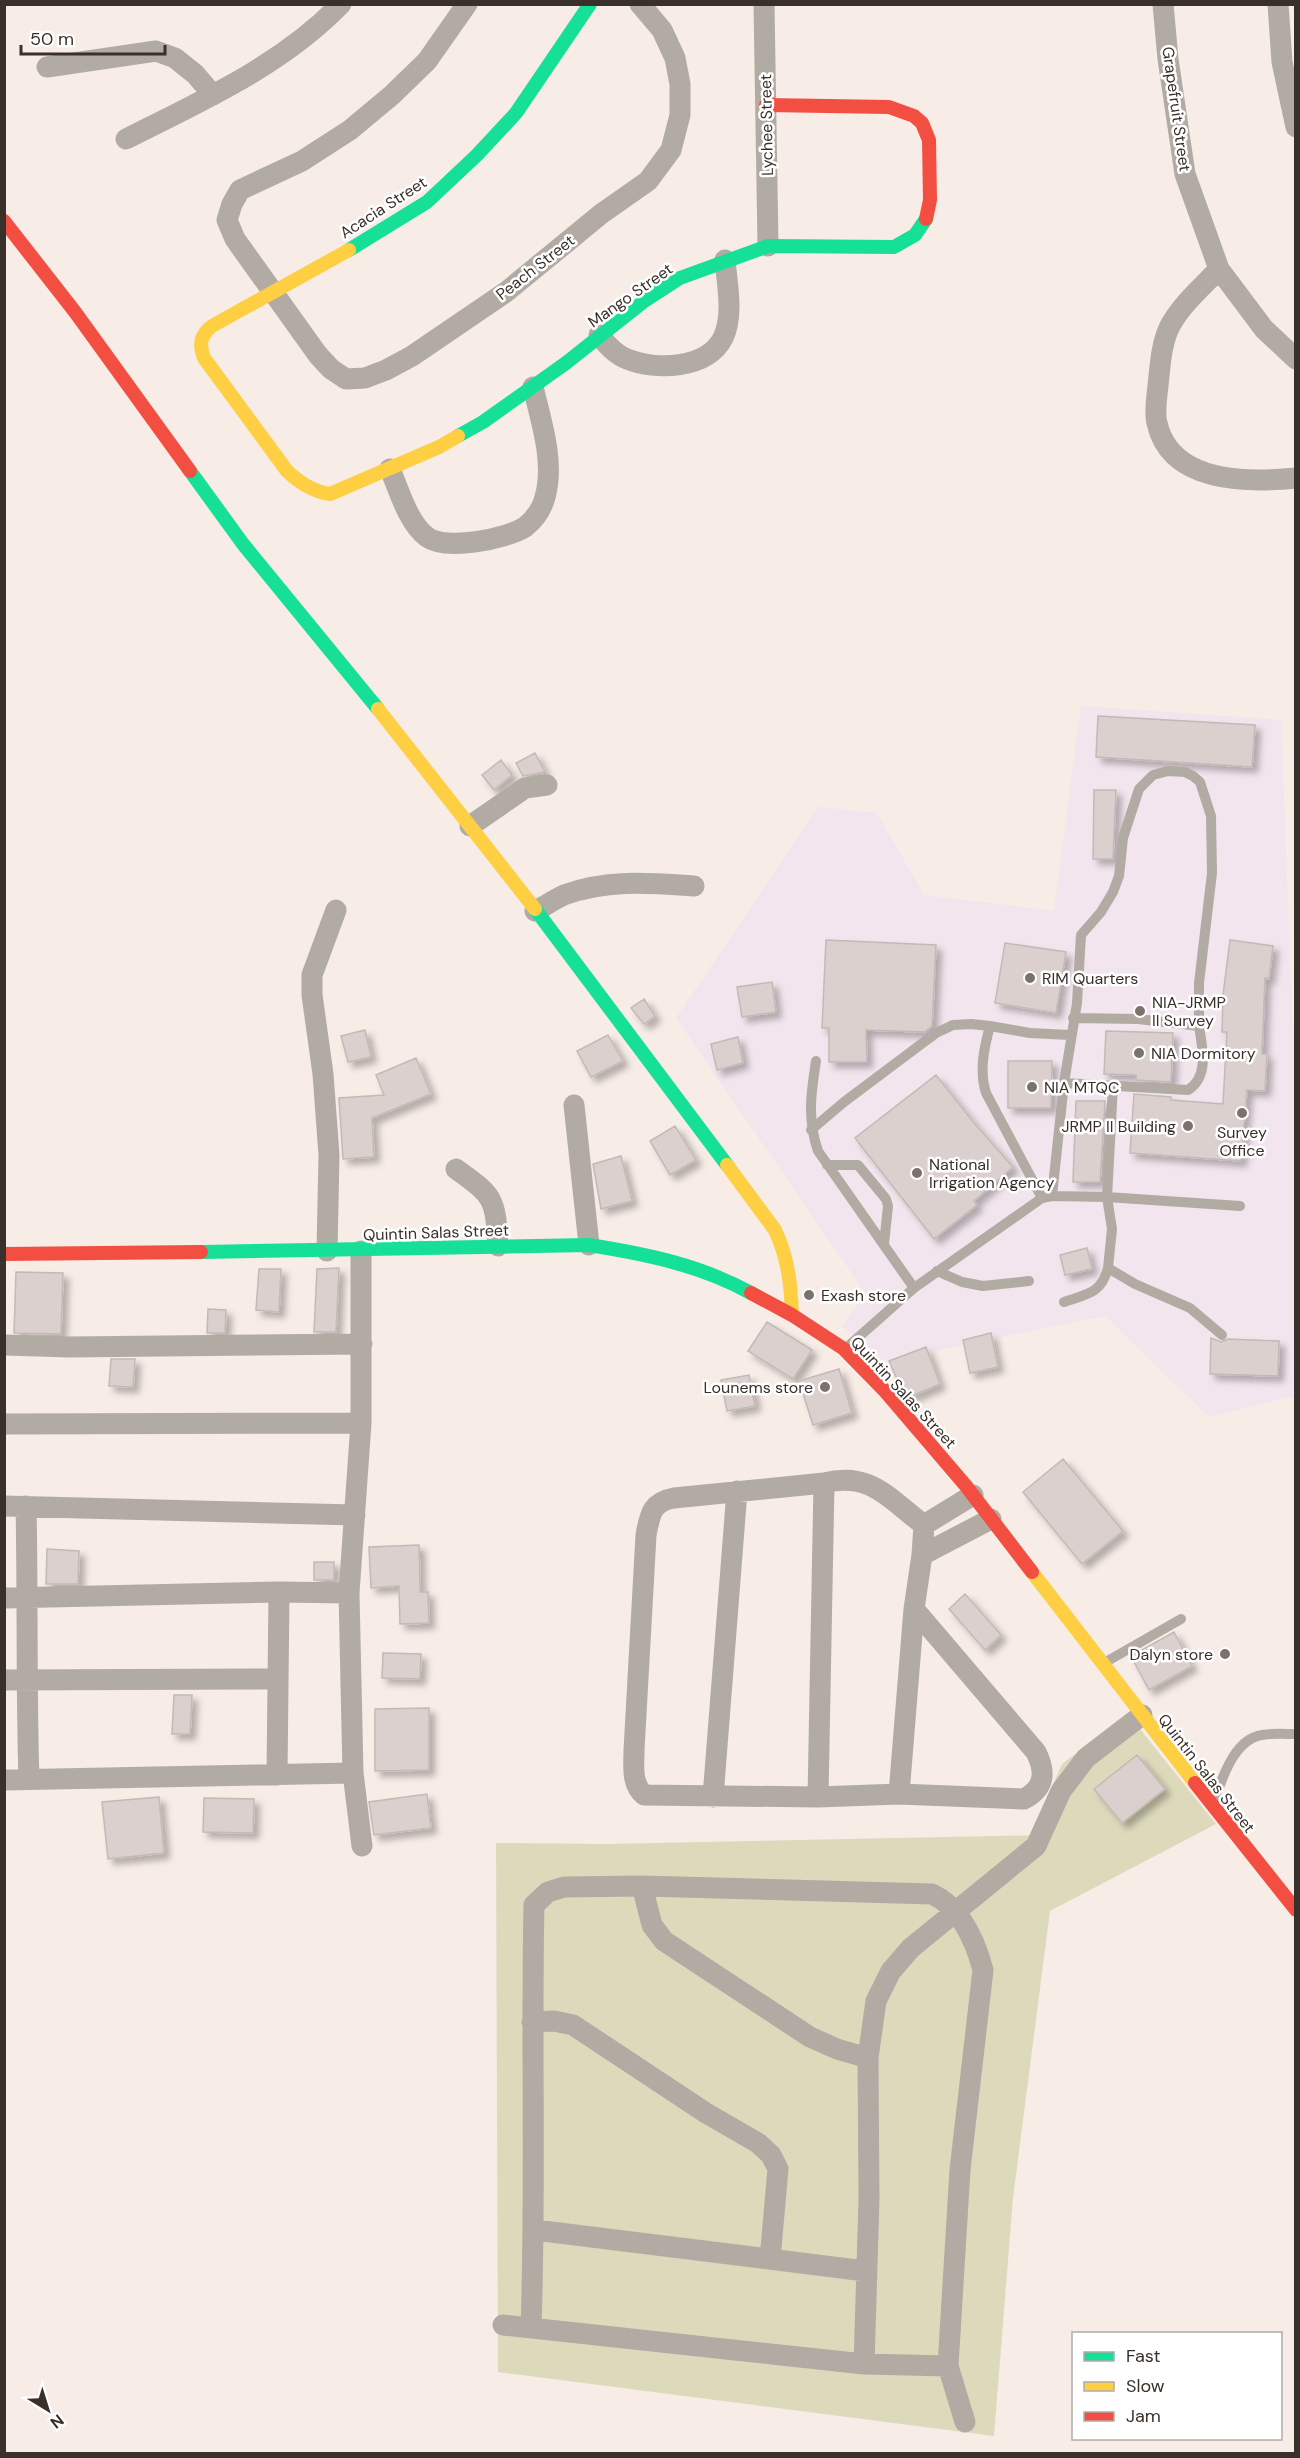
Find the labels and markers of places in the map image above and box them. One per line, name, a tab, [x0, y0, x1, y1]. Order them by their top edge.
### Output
place label: RIM Quarters	[1042, 968, 1138, 989]
marker: RIM Quarters	[1023, 971, 1037, 985]
place label: NIA-JRMP II Survey	[1152, 992, 1226, 1031]
marker: NIA-JRMP II Survey	[1133, 1004, 1147, 1018]
place label: NIA Dormitory	[1151, 1043, 1256, 1064]
marker: NIA Dormitory	[1132, 1046, 1146, 1060]
place label: NIA MTQC	[1044, 1077, 1119, 1098]
marker: NIA MTQC	[1025, 1080, 1039, 1094]
marker: Survey Office	[1235, 1106, 1249, 1120]
place label: JRMP II Building	[1062, 1116, 1176, 1137]
marker: JRMP II Building	[1181, 1119, 1195, 1133]
place label: Survey Office	[1217, 1122, 1267, 1161]
place label: National Irrigation Agency	[929, 1154, 1055, 1193]
marker: National Irrigation Agency	[910, 1166, 924, 1180]
place label: Exash store	[821, 1285, 906, 1306]
marker: Exash store	[802, 1288, 816, 1302]
place label: Lounems store	[704, 1377, 813, 1398]
marker: Lounems store	[818, 1380, 832, 1394]
place label: Dalyn store	[1129, 1644, 1213, 1665]
marker: Dalyn store	[1218, 1647, 1232, 1661]

